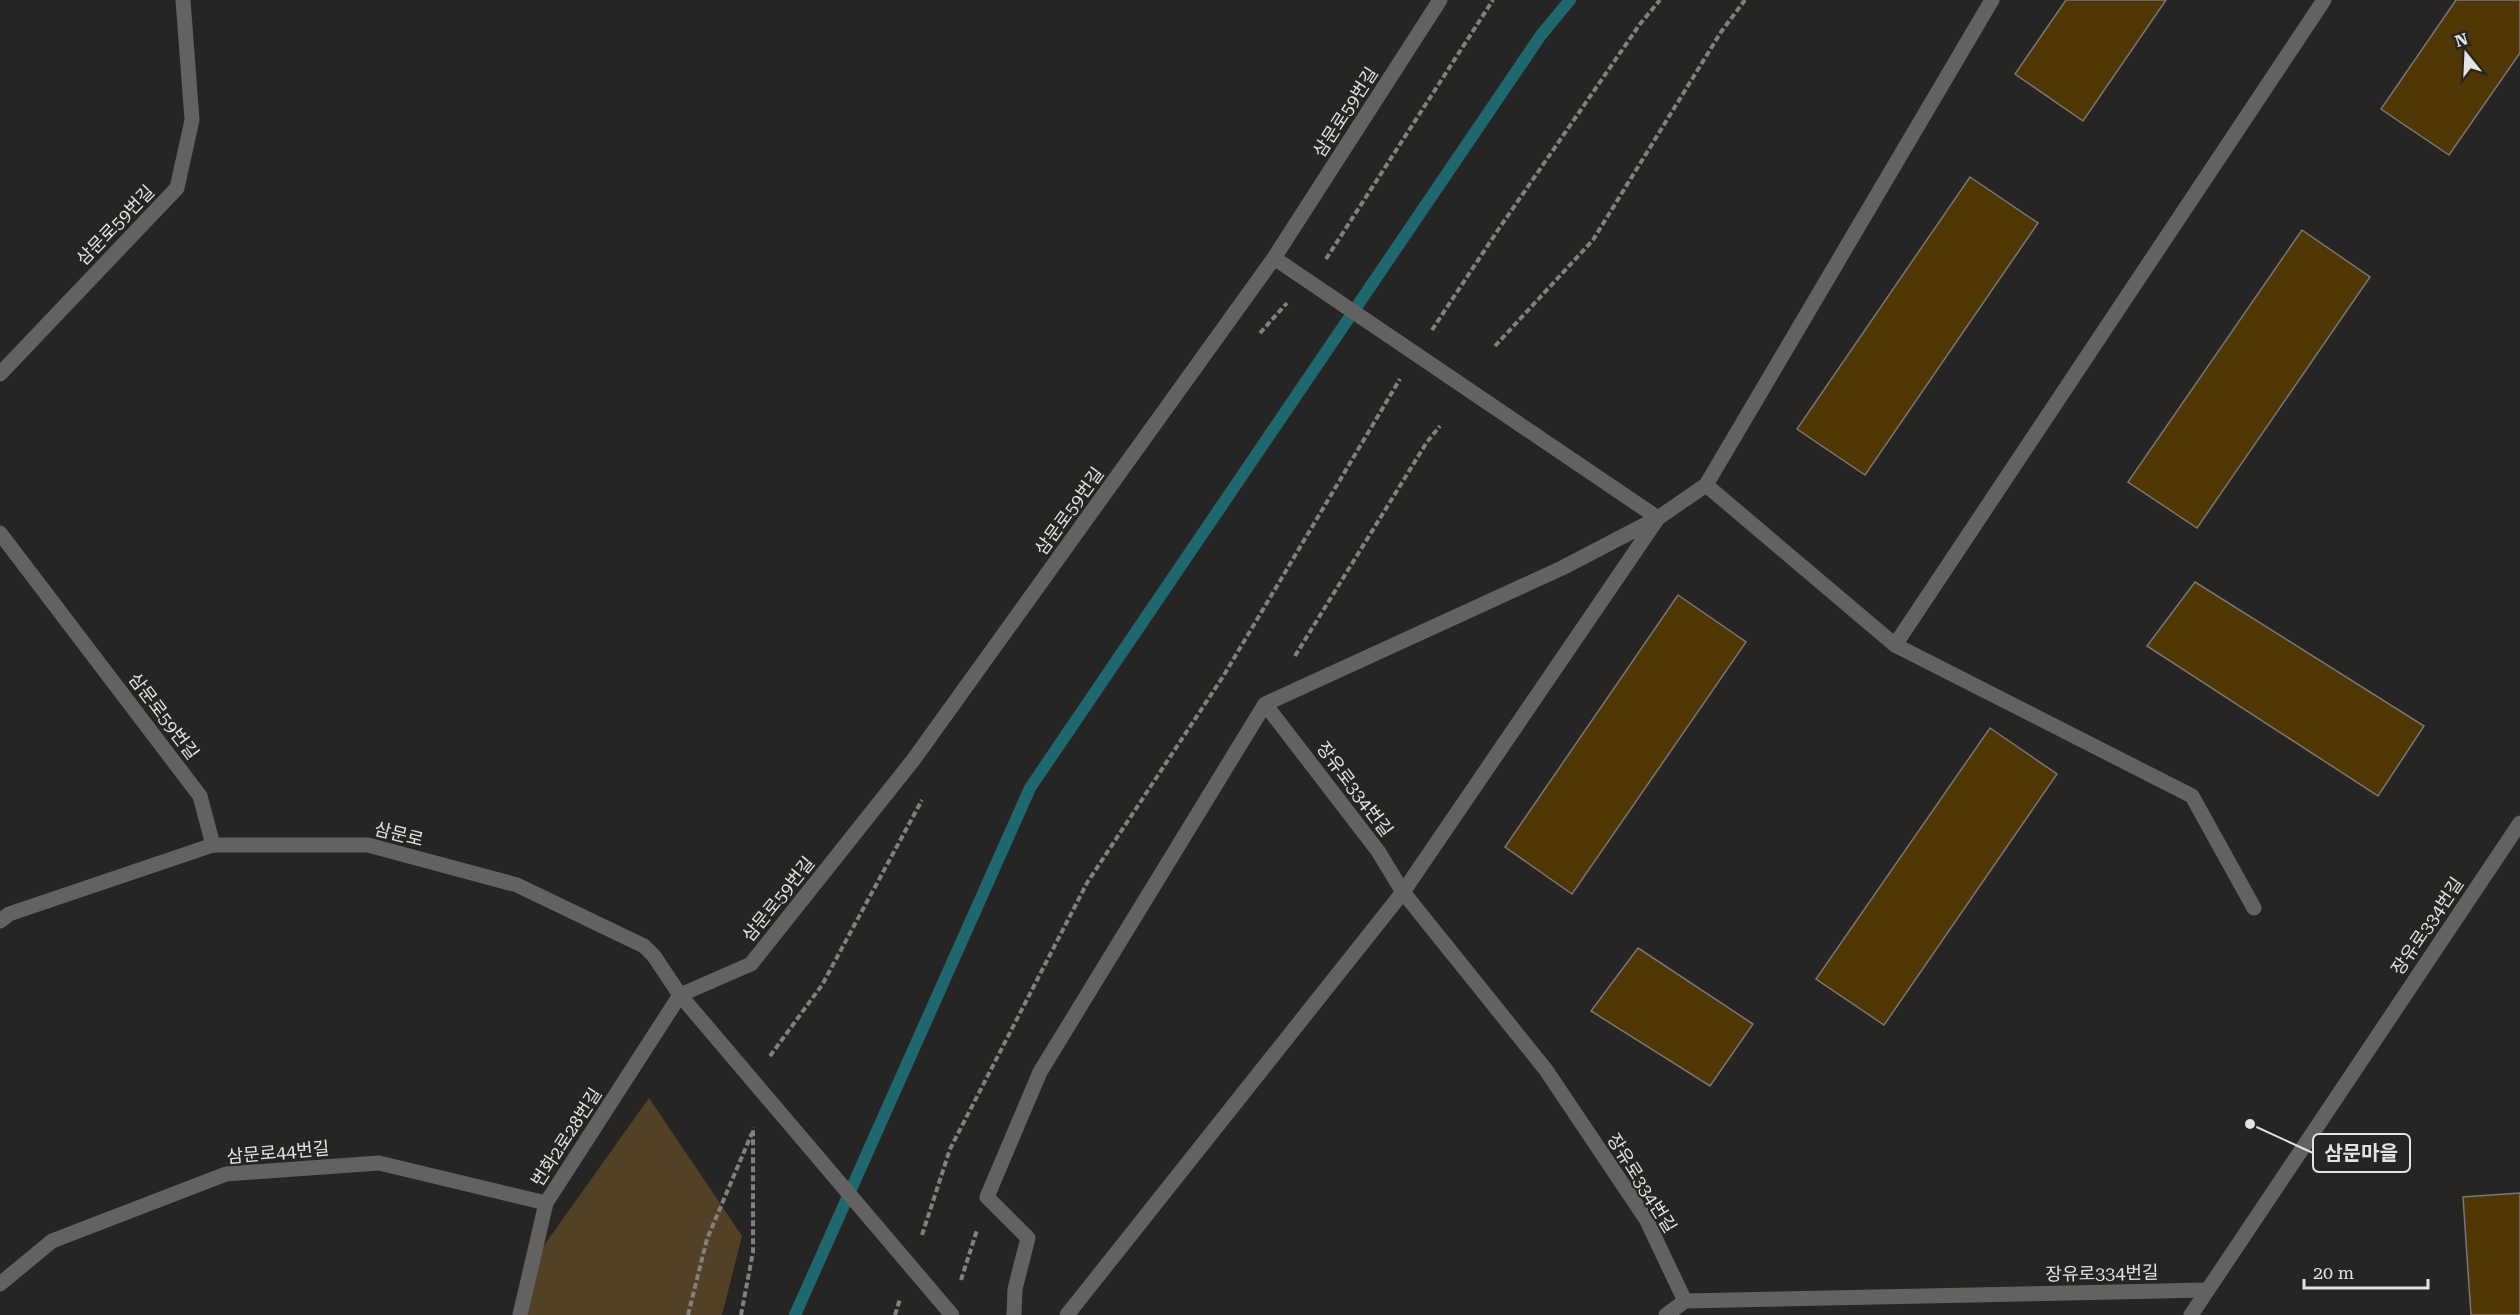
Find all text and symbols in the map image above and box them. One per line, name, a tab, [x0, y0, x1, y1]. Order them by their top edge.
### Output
north arrow	[2436, 24, 2496, 84]
text: N	[2453, 29, 2470, 51]
street label: 삼문로59번길	[1308, 63, 1382, 161]
street label: 삼문로59번길	[72, 181, 158, 269]
street label: 삼문로59번길	[1030, 463, 1108, 559]
street label: 삼문로59번길	[125, 669, 203, 763]
street label: 장유로334번길	[1313, 738, 1397, 840]
street label: 삼문로	[372, 818, 426, 850]
street label: 삼문로59번길	[737, 852, 819, 946]
street label: 장유로334번길	[2387, 873, 2467, 979]
street label: 번화2로28번길	[526, 1084, 606, 1190]
street label: 장유로334번길	[1603, 1130, 1681, 1236]
callout: 삼문마을	[2313, 1134, 2410, 1172]
street label: 삼문로44번길	[226, 1137, 330, 1167]
text: 삼문마을	[2324, 1141, 2398, 1165]
scale bar	[2304, 1252, 2428, 1290]
street label: 장유로334번길	[2045, 1262, 2159, 1284]
text: 20 m	[2313, 1262, 2354, 1283]

